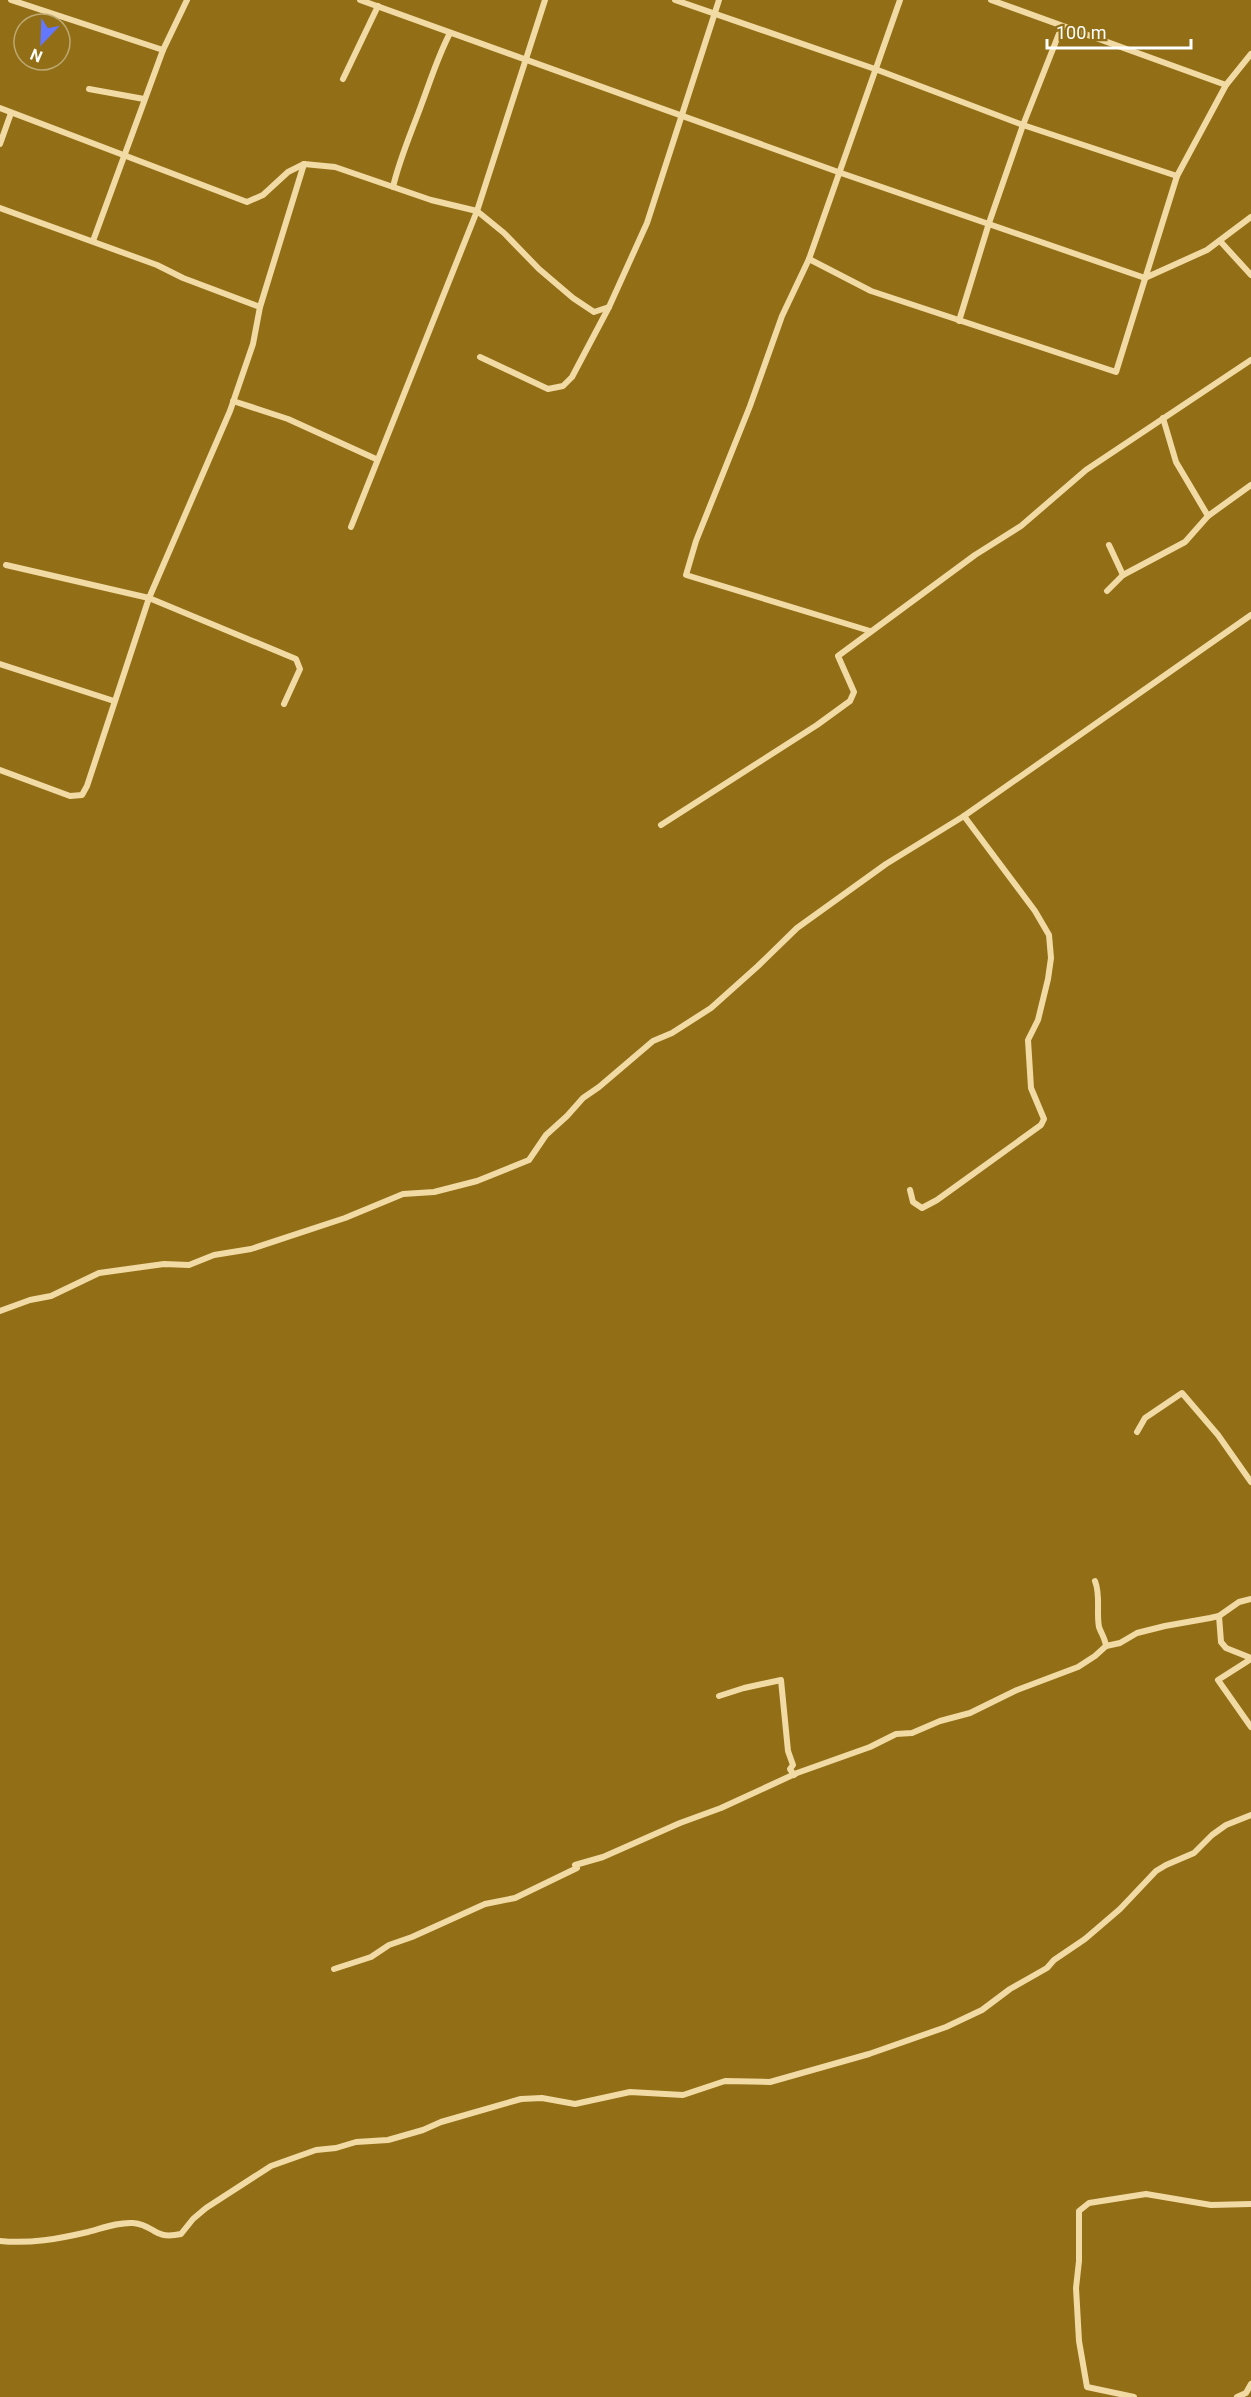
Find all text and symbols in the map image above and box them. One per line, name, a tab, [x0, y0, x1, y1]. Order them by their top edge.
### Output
north arrow	[12, 12, 72, 72]
scale bar	[1047, 12, 1191, 50]
text: 100 m	[1056, 22, 1107, 43]
text: N	[27, 44, 45, 66]

